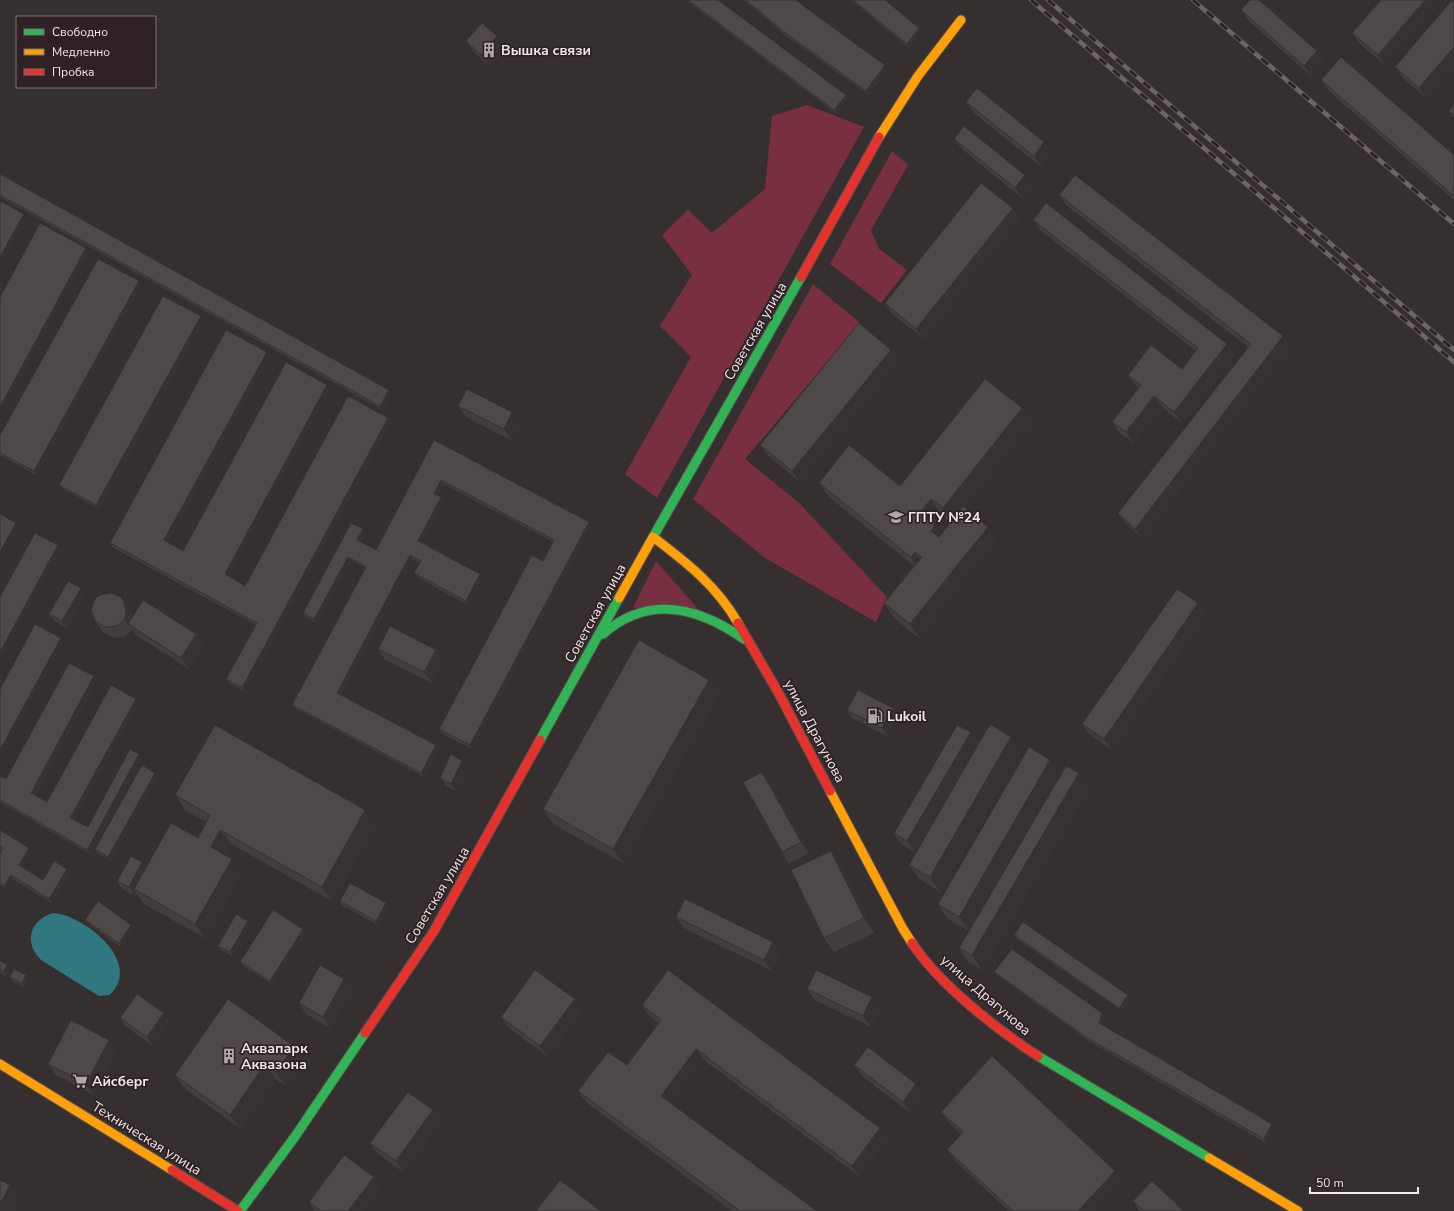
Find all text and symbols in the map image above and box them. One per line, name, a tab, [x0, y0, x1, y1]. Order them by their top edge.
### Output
legend	[16, 16, 156, 88]
text: Свободно	[52, 24, 108, 40]
building icon: Вышка связи	[480, 41, 498, 59]
place label: Вышка связи	[501, 41, 591, 60]
text: Медленно	[52, 44, 110, 60]
text: Пробка	[52, 64, 95, 80]
street label: Советская улица	[720, 279, 791, 384]
school or university icon: ГПТУ №24	[887, 508, 905, 526]
place label: ГПТУ №24	[908, 508, 981, 527]
street label: Советская улица	[560, 560, 631, 666]
street label: улица Драгунова	[779, 676, 850, 786]
fuel station icon: Lukoil	[866, 707, 884, 725]
place label: Lukoil	[887, 707, 927, 726]
street label: Советская улица	[401, 843, 474, 947]
street label: улица Драгунова	[936, 951, 1035, 1040]
place label: Аквапарк Аквазона	[241, 1039, 308, 1074]
building icon: Аквапарк Аквазона	[220, 1047, 238, 1065]
supermarket icon: Айсберг	[71, 1072, 89, 1090]
place label: Айсберг	[92, 1072, 149, 1091]
street label: Техническая улица	[88, 1097, 205, 1180]
scale bar	[1310, 1169, 1418, 1195]
text: 50 m	[1316, 1175, 1344, 1191]

